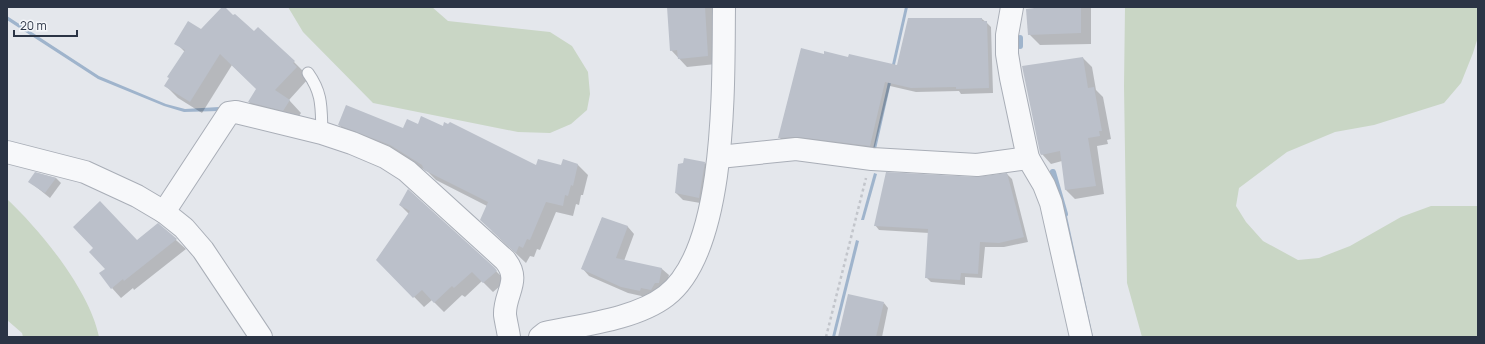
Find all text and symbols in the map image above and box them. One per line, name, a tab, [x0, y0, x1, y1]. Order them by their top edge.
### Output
scale bar	[14, 12, 77, 38]
text: 20 m	[20, 17, 47, 34]

